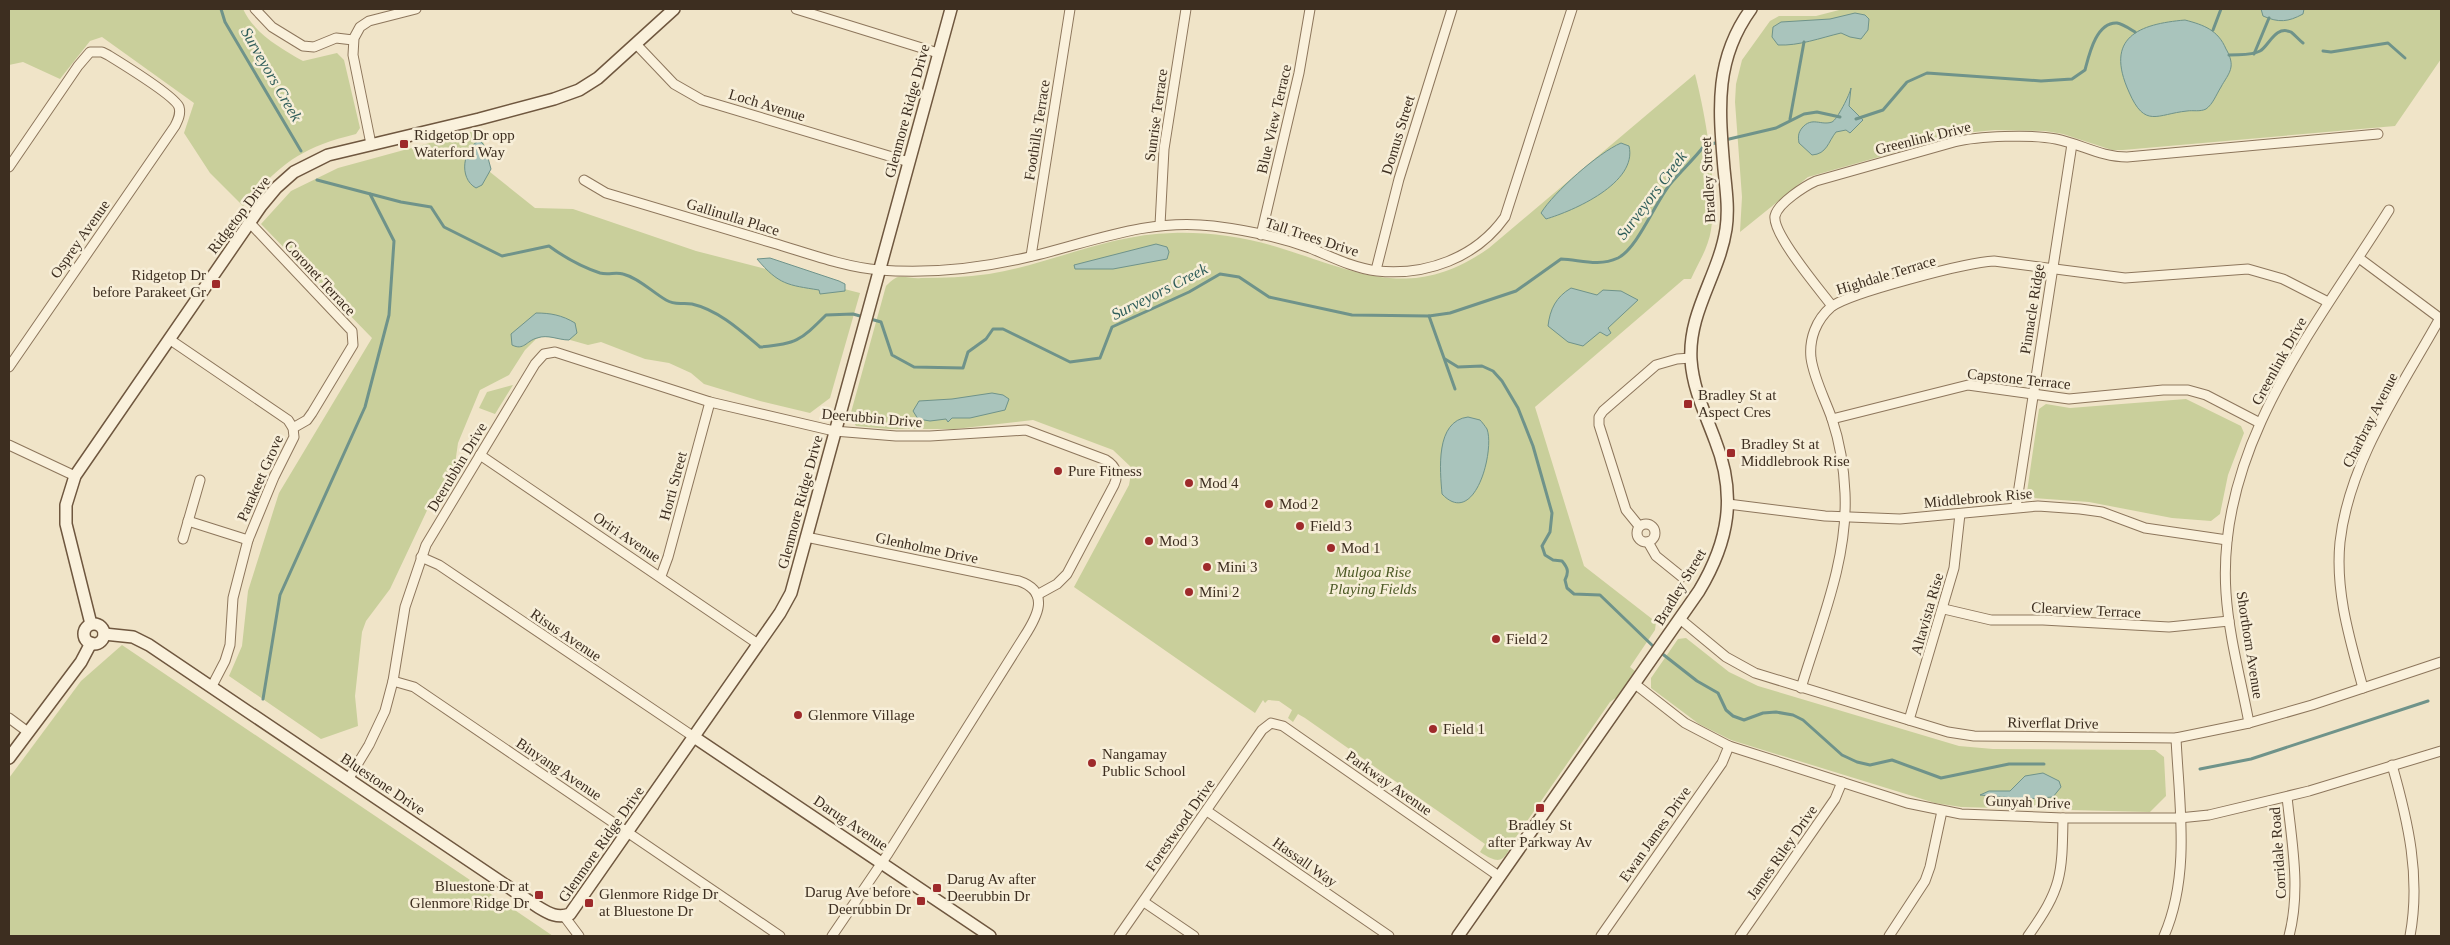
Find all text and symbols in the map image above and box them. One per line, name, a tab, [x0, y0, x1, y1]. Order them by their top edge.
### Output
water label: Surveyors Creek	[237, 24, 306, 126]
street label: Glenmore Ridge Drive	[881, 42, 933, 179]
street label: Blue View Terrace	[1254, 62, 1294, 175]
street label: Sunrise Terrace	[1142, 67, 1170, 162]
street label: Foothills Terrace	[1021, 78, 1053, 181]
street label: Loch Avenue	[727, 86, 808, 124]
street label: Domus Street	[1378, 93, 1418, 177]
street label: Greenlink Drive	[1874, 118, 1973, 158]
place label: Ridgetop Dr opp Waterford Way	[414, 127, 515, 160]
street label: Bradley Street	[1698, 136, 1718, 223]
marker: Ridgetop Dr opp Waterford Way	[398, 138, 410, 150]
water label: Surveyors Creek	[1613, 147, 1691, 243]
street label: Ridgetop Drive	[205, 173, 274, 257]
street label: Gallinulla Place	[685, 195, 782, 239]
street label: Osprey Avenue	[47, 197, 113, 281]
street label: Tall Trees Drive	[1263, 214, 1361, 260]
street label: Coronet Terrace	[281, 237, 359, 319]
street label: Highdale Terrace	[1834, 252, 1938, 298]
water label: Surveyors Creek	[1108, 259, 1211, 324]
street label: Pinnacle Ridge	[2017, 262, 2047, 355]
place label: Ridgetop Dr before Parakeet Gr	[93, 267, 206, 300]
marker: Ridgetop Dr before Parakeet Gr	[210, 278, 222, 290]
street label: Greenlink Drive	[2248, 314, 2310, 408]
street label: Capstone Terrace	[1966, 366, 2072, 392]
street label: Charbray Avenue	[2339, 370, 2401, 470]
place label: Bradley St at Aspect Cres	[1698, 387, 1777, 420]
marker: Bradley St at Aspect Cres	[1682, 398, 1694, 410]
street label: Deerubbin Drive	[821, 406, 923, 430]
street label: Deerubbin Drive	[424, 419, 490, 515]
street label: Parakeet Grove	[234, 432, 286, 524]
street label: Glenmore Ridge Drive	[774, 433, 826, 570]
place label: Bradley St at Middlebrook Rise	[1741, 436, 1850, 469]
marker: Bradley St at Middlebrook Rise	[1725, 447, 1737, 459]
street label: Horti Street	[656, 449, 690, 522]
place label: Pure Fitness	[1068, 463, 1142, 479]
marker: Pure Fitness	[1052, 465, 1064, 477]
place label: Mod 4	[1199, 475, 1239, 491]
marker: Mod 4	[1183, 477, 1195, 489]
street label: Middlebrook Rise	[1923, 485, 2033, 511]
place label: Mod 2	[1279, 496, 1319, 512]
marker: Mod 2	[1263, 498, 1275, 510]
street label: Oriri Avenue	[590, 509, 664, 566]
place label: Field 3	[1310, 518, 1352, 534]
marker: Field 3	[1294, 520, 1306, 532]
street label: Glenholme Drive	[874, 529, 980, 567]
place label: Mod 3	[1159, 533, 1199, 549]
marker: Mod 3	[1143, 535, 1155, 547]
place label: Mod 1	[1341, 540, 1381, 556]
marker: Mod 1	[1325, 542, 1337, 554]
street label: Bradley Street	[1651, 545, 1709, 628]
place label: Mini 3	[1217, 559, 1257, 575]
marker: Mini 3	[1201, 561, 1213, 573]
park label: Mulgoa Rise Playing Fields	[1328, 564, 1417, 597]
street label: Altavista Rise	[1908, 571, 1946, 657]
place label: Mini 2	[1199, 584, 1239, 600]
marker: Mini 2	[1183, 586, 1195, 598]
street label: Shorthorn Avenue	[2234, 590, 2266, 700]
street label: Clearview Terrace	[2031, 599, 2142, 621]
street label: Risus Avenue	[528, 605, 605, 665]
place label: Field 2	[1506, 631, 1548, 647]
marker: Field 2	[1490, 633, 1502, 645]
place label: Glenmore Village	[808, 707, 915, 723]
marker: Glenmore Village	[792, 709, 804, 721]
street label: Riverflat Drive	[2007, 714, 2099, 732]
place label: Field 1	[1443, 721, 1485, 737]
marker: Field 1	[1427, 723, 1439, 735]
street label: Binyang Avenue	[513, 735, 605, 804]
place label: Nangamay Public School	[1102, 746, 1186, 779]
street label: Parkway Avenue	[1343, 747, 1435, 819]
street label: Bluestone Drive	[338, 750, 428, 818]
marker: Nangamay Public School	[1086, 757, 1098, 769]
street label: Forestwood Drive	[1142, 776, 1218, 874]
street label: Glenmore Ridge Drive	[555, 783, 647, 905]
street label: Ewan James Drive	[1616, 783, 1694, 885]
street label: Darug Avenue	[811, 792, 891, 854]
street label: Gunyah Drive	[1985, 793, 2071, 811]
marker: Bradley St after Parkway Av	[1534, 802, 1546, 814]
street label: James Riley Drive	[1744, 802, 1821, 902]
street label: Corridale Road	[2267, 806, 2289, 899]
place label: Bradley St after Parkway Av	[1488, 817, 1592, 850]
street label: Hassall Way	[1270, 834, 1341, 890]
place label: Darug Av after Deerubbin Dr	[947, 871, 1036, 904]
place label: Bluestone Dr at Glenmore Ridge Dr	[410, 878, 530, 911]
marker: Darug Av after Deerubbin Dr	[931, 882, 943, 894]
place label: Darug Ave before Deerubbin Dr	[805, 884, 911, 917]
place label: Glenmore Ridge Dr at Bluestone Dr	[599, 886, 718, 919]
marker: Bluestone Dr at Glenmore Ridge Dr	[533, 889, 545, 901]
marker: Darug Ave before Deerubbin Dr	[915, 895, 927, 907]
marker: Glenmore Ridge Dr at Bluestone Dr	[583, 897, 595, 909]

